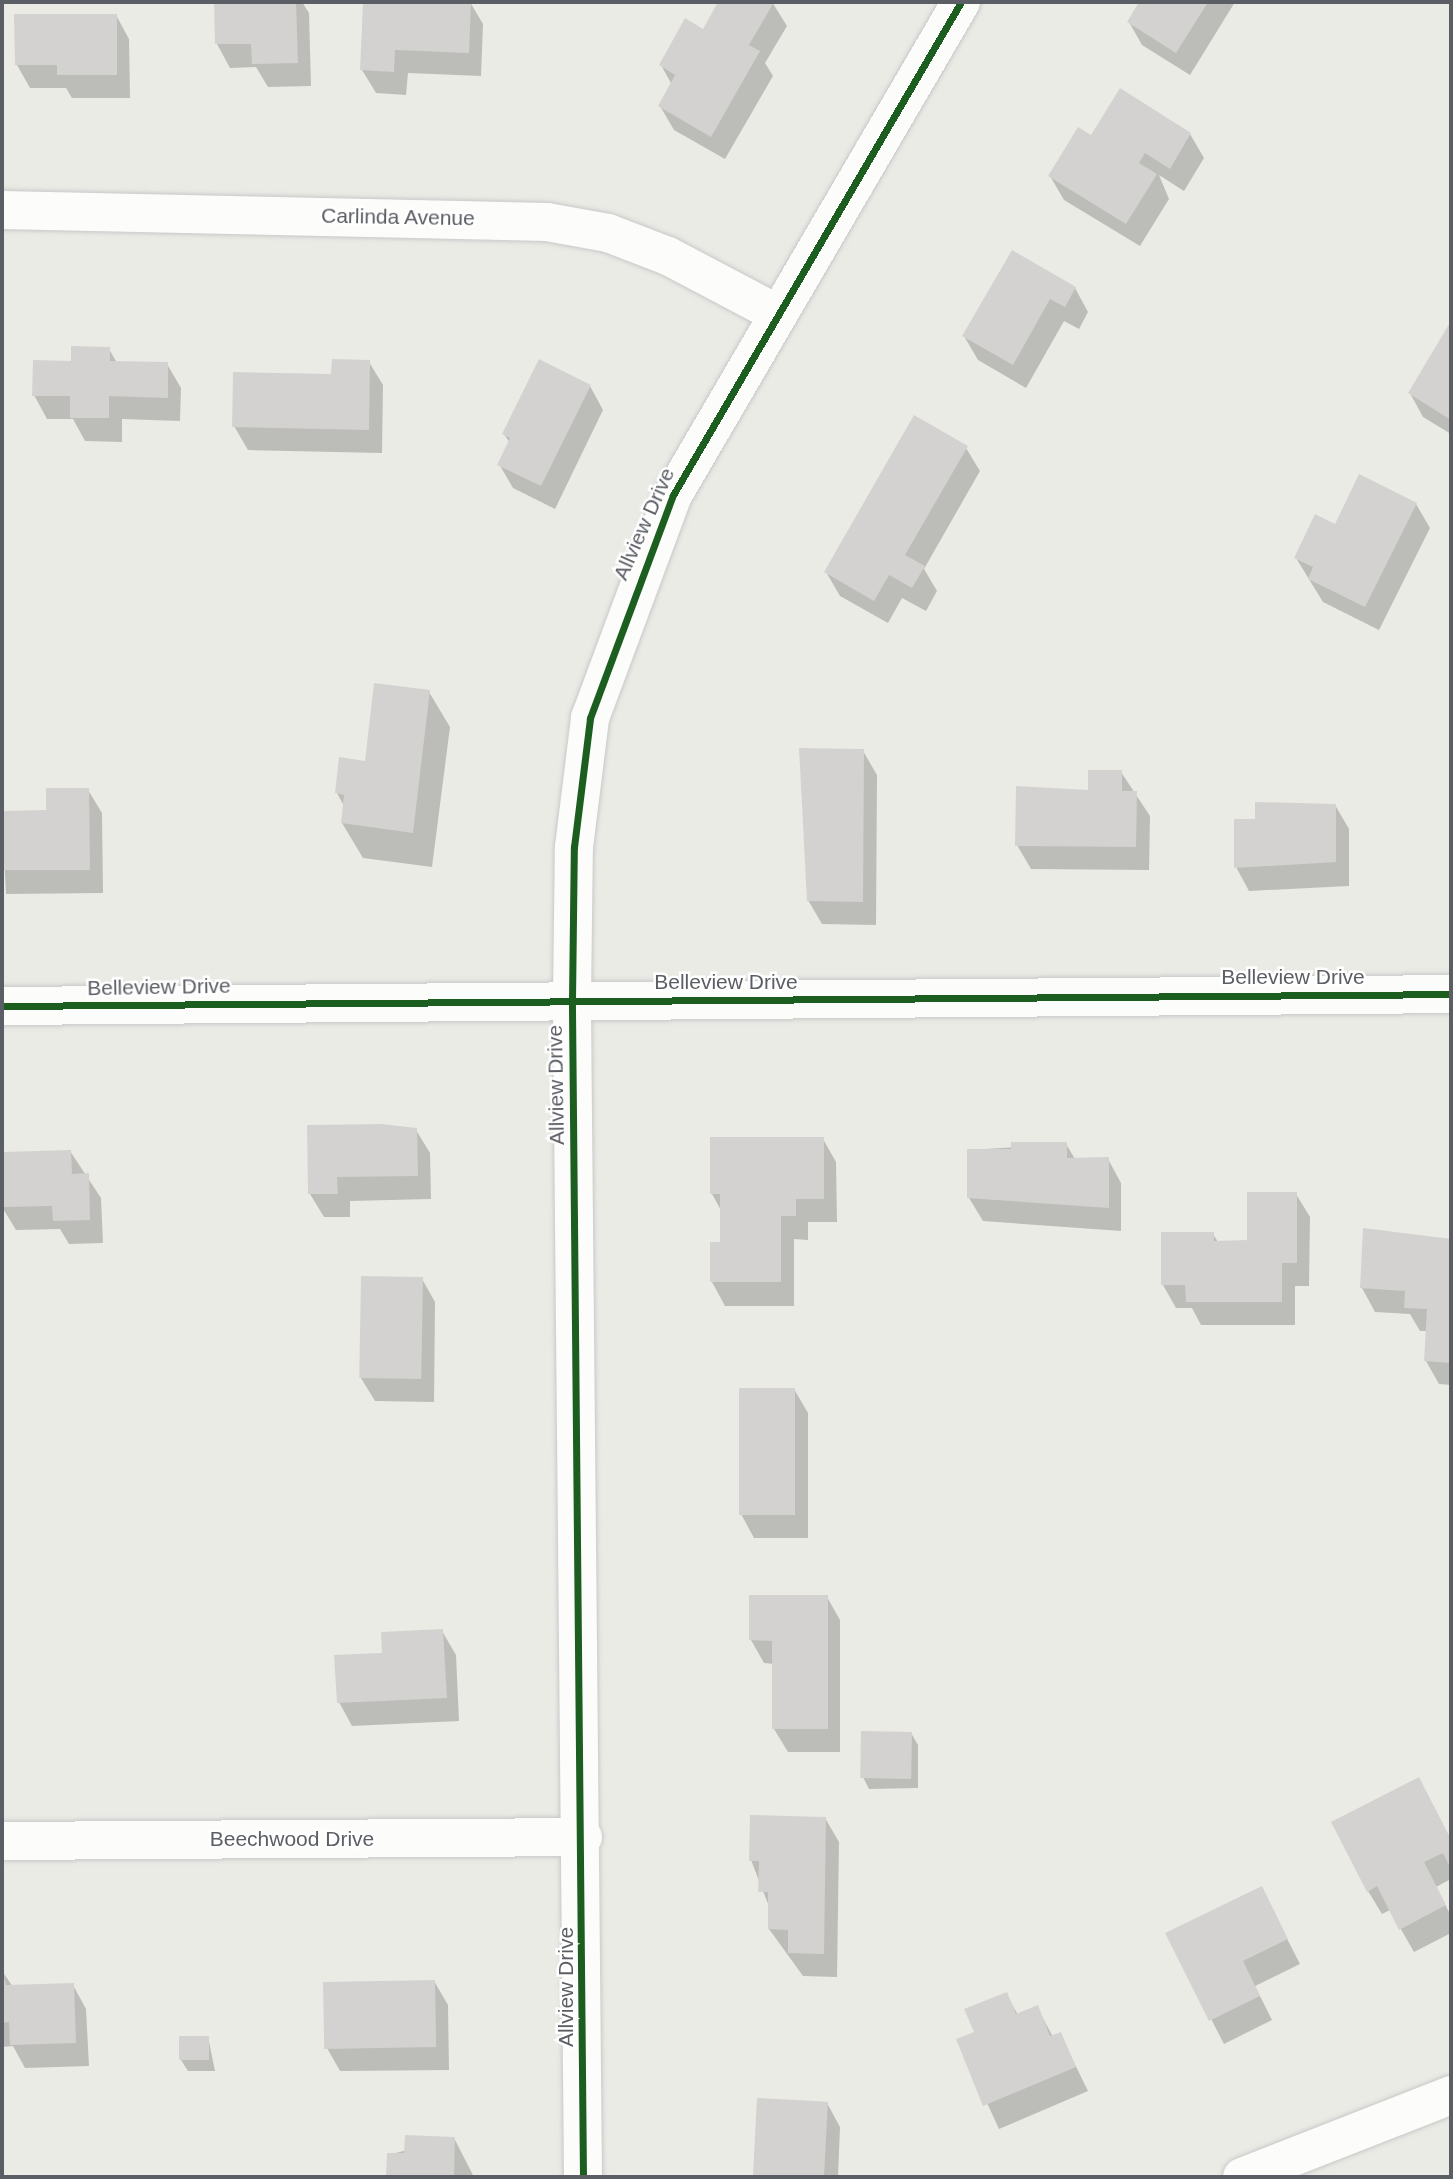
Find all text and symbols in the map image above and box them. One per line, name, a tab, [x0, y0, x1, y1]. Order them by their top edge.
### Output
street label: Carlinda Avenue	[320, 203, 476, 231]
street label: Allview Drive	[608, 464, 680, 584]
street label: Belleview Drive	[1221, 964, 1365, 990]
street label: Belleview Drive	[654, 969, 798, 995]
street label: Belleview Drive	[87, 973, 231, 1001]
street label: Allview Drive	[542, 1025, 570, 1145]
street label: Beechwood Drive	[210, 1826, 374, 1852]
street label: Allview Drive	[553, 1927, 579, 2047]

